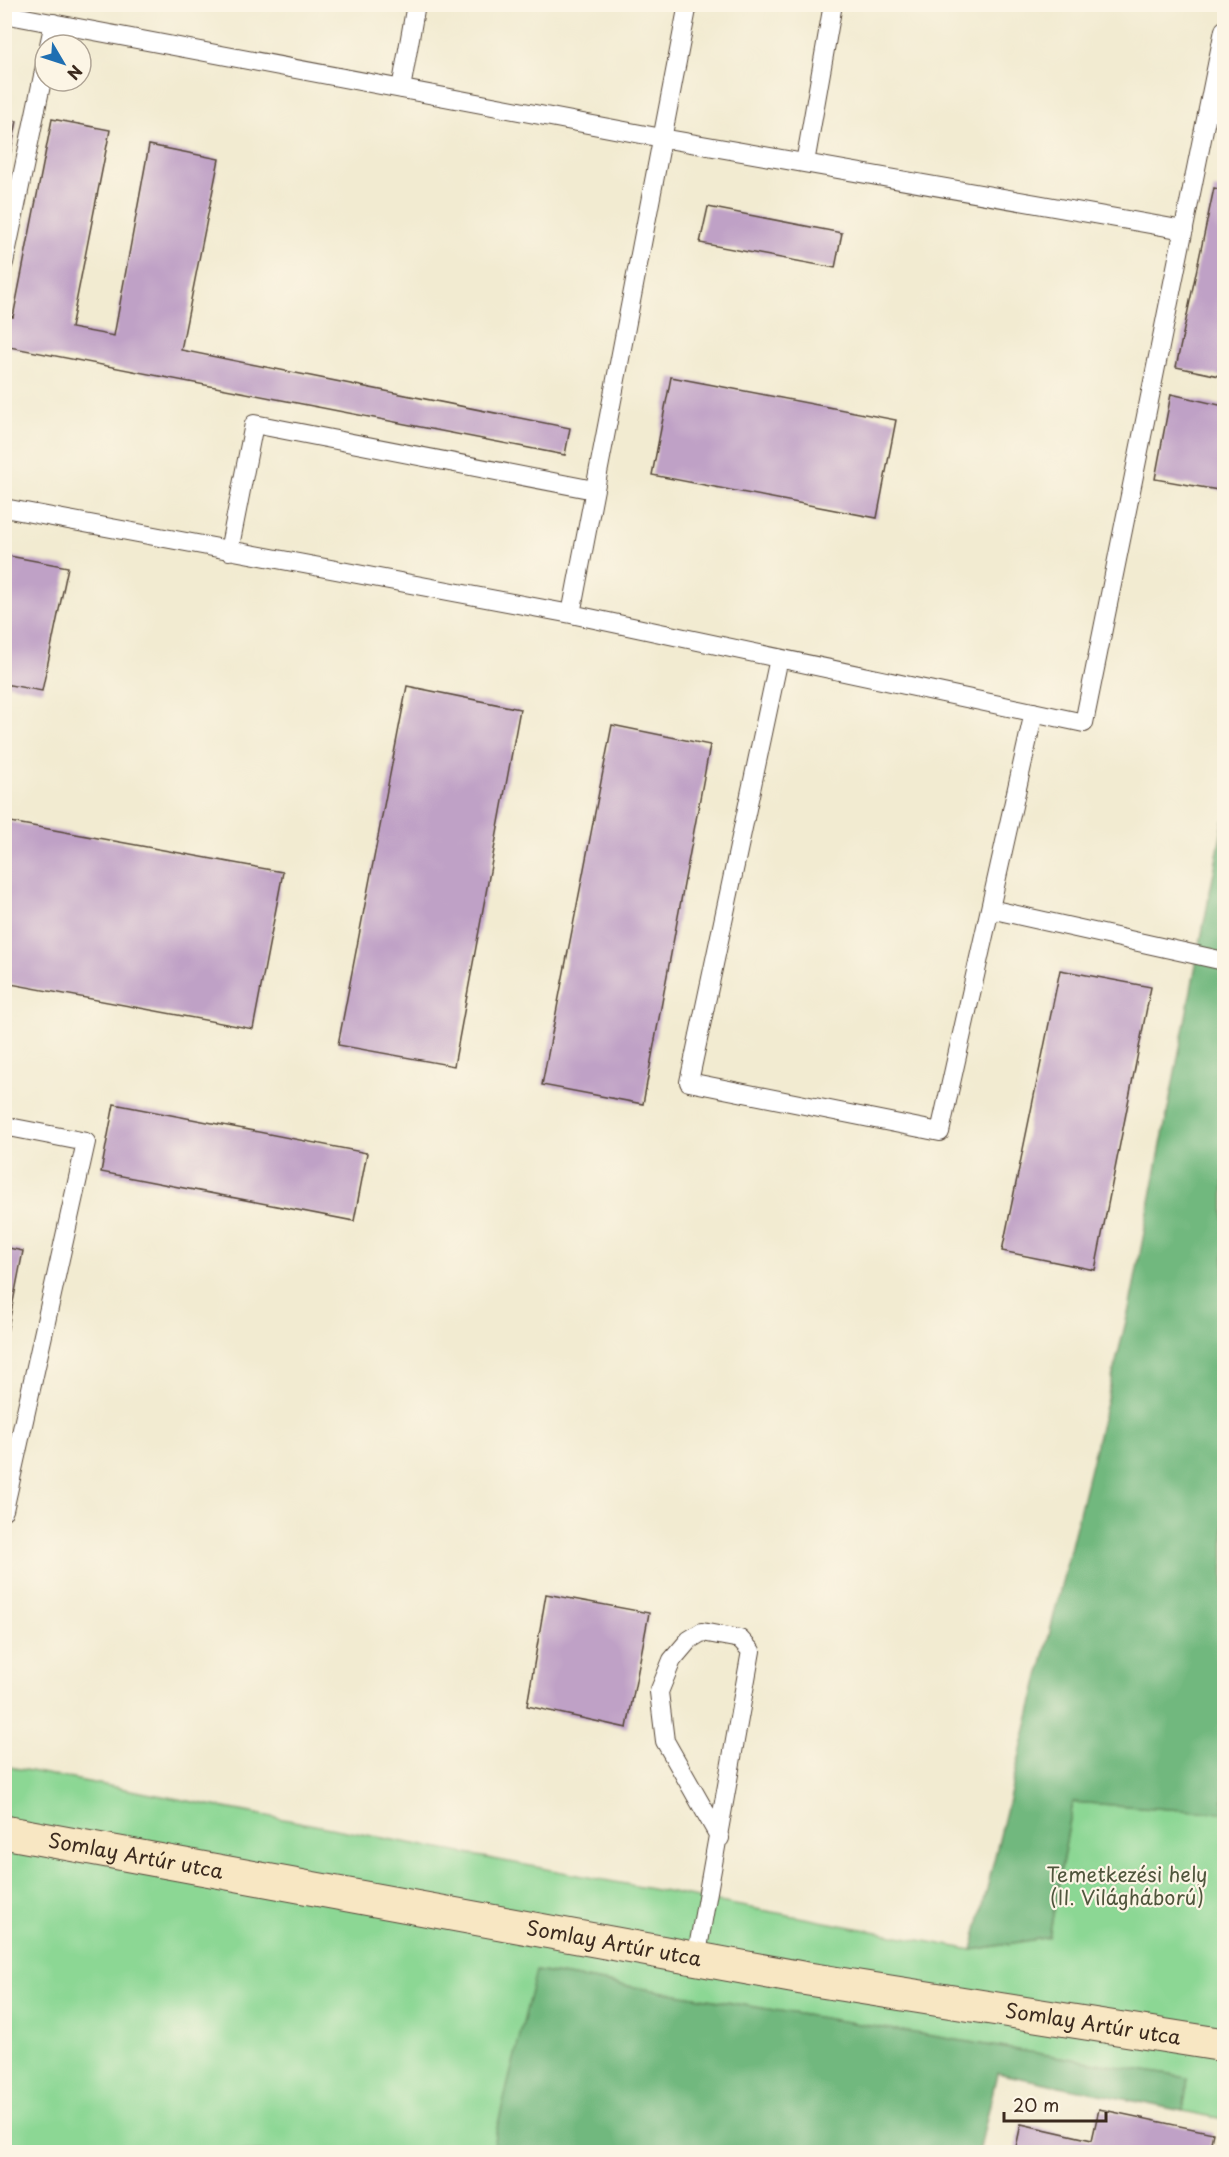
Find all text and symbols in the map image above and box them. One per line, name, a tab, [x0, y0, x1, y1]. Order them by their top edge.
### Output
north arrow	[33, 33, 93, 93]
text: N	[62, 61, 89, 86]
street label: Somlay Artúr utca	[46, 1824, 227, 1886]
park label: Temetkezési hely (II. Világháború)	[1046, 1859, 1208, 1912]
street label: Somlay Artúr utca	[524, 1912, 705, 1973]
street label: Somlay Artúr utca	[1003, 1995, 1184, 2052]
scale bar	[1004, 2085, 1106, 2123]
text: 20 m	[1013, 2091, 1059, 2118]

